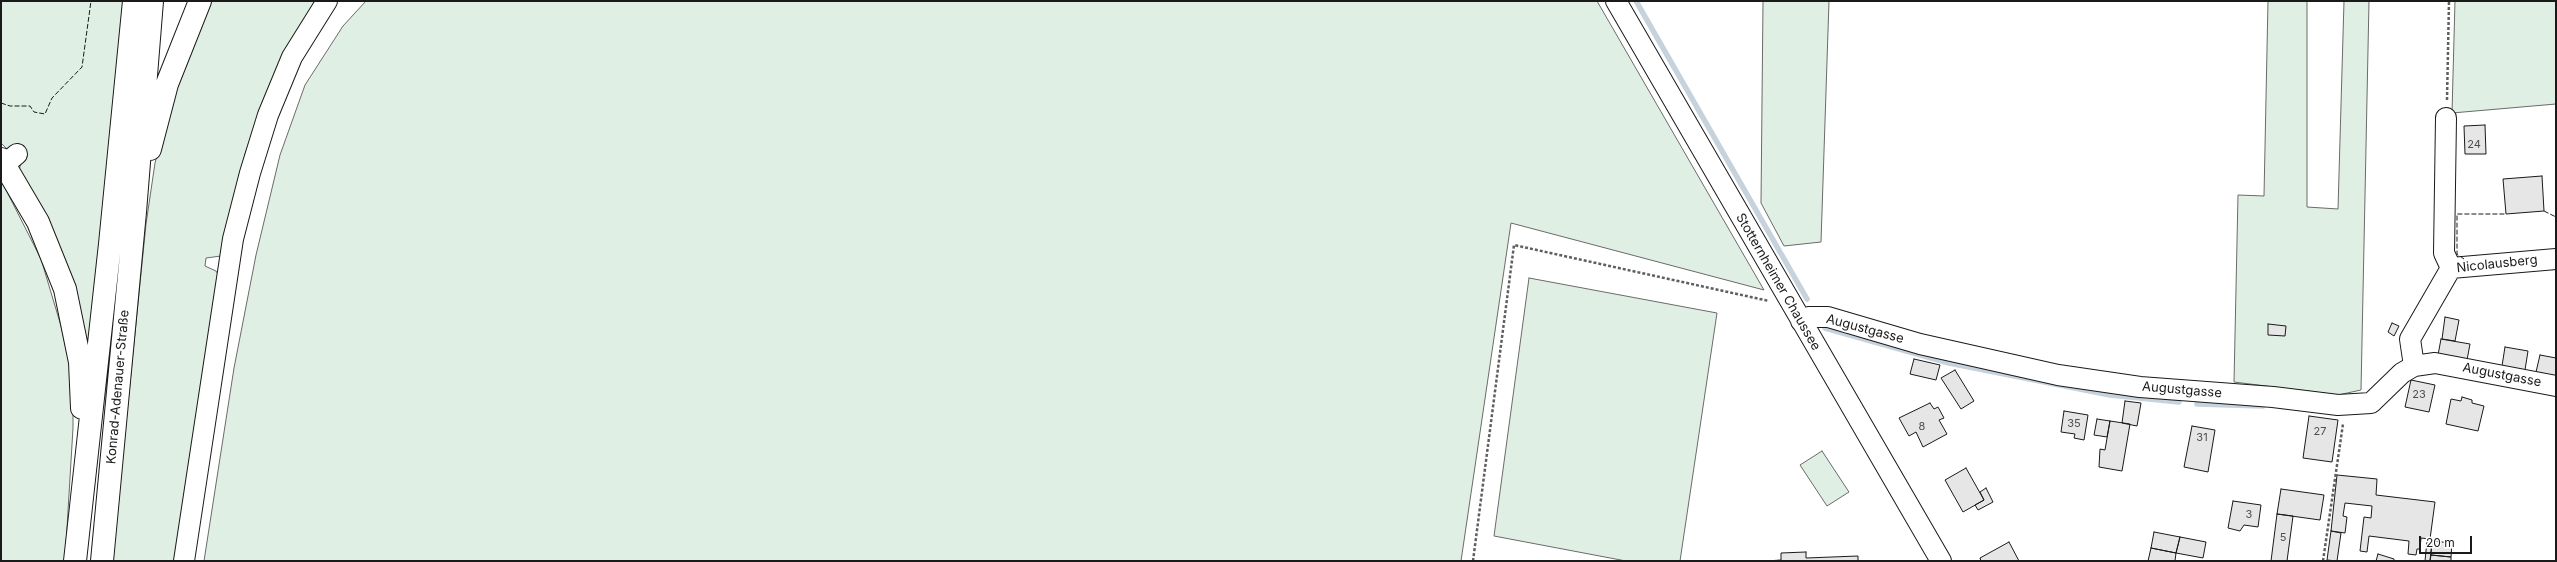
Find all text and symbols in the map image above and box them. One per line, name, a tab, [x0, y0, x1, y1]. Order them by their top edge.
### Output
house number: 24	[2467, 138, 2481, 152]
street label: Stotternheimer Chaussee	[1732, 211, 1824, 353]
street label: Nicolausberg	[2456, 252, 2538, 276]
street label: Konrad-Adenauer-Straße	[103, 309, 133, 465]
street label: Augustgasse	[1824, 311, 1906, 347]
street label: Augustgasse	[2461, 360, 2543, 390]
street label: Augustgasse	[2142, 379, 2222, 401]
house number: 23	[2412, 388, 2426, 402]
house number: 35	[2067, 417, 2081, 431]
house number: 8	[1919, 420, 1925, 434]
house number: 27	[2314, 425, 2326, 439]
house number: 31	[2196, 431, 2208, 445]
house number: 3	[2246, 508, 2252, 522]
scale bar	[2421, 528, 2474, 554]
house number: 5	[2280, 531, 2286, 545]
text: 20 m	[2426, 535, 2455, 550]

